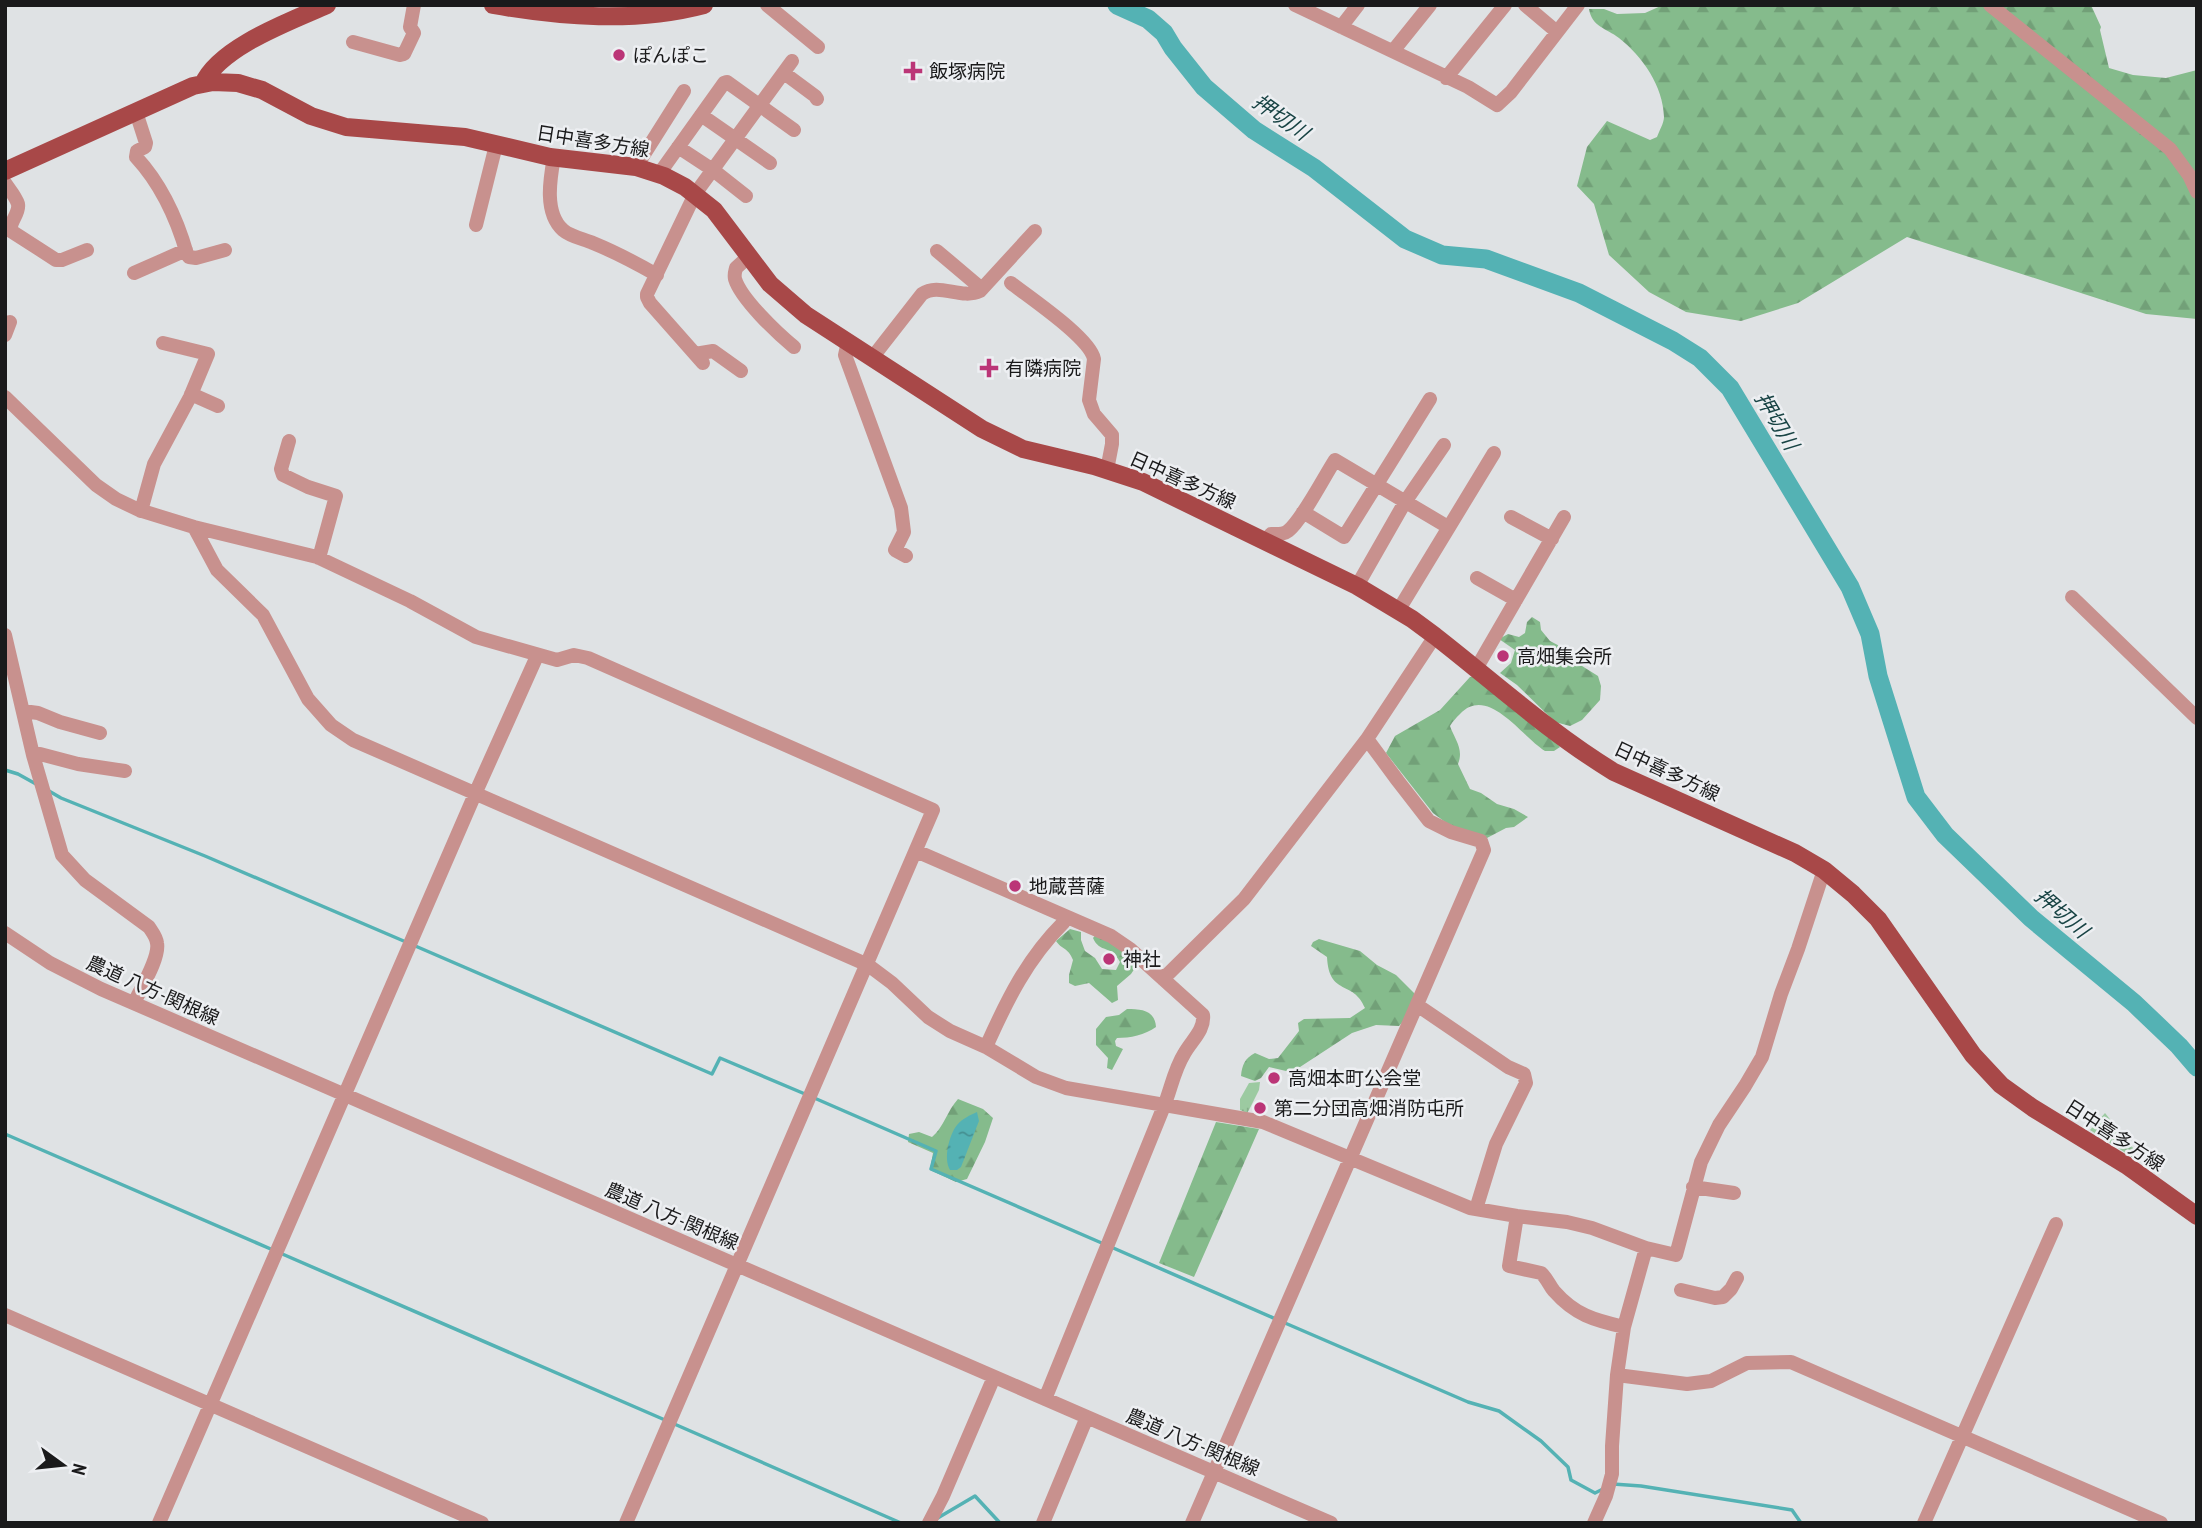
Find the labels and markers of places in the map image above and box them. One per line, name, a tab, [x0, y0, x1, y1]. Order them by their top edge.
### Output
place label: ぽんぽこ	[633, 43, 709, 67]
marker: ぽんぽこ	[611, 47, 627, 63]
place label: 飯塚病院	[929, 59, 1005, 83]
marker: 飯塚病院	[903, 61, 923, 81]
place label: 有隣病院	[1005, 356, 1081, 380]
marker: 有隣病院	[979, 358, 999, 378]
place label: 高畑集会所	[1517, 644, 1612, 668]
marker: 高畑集会所	[1495, 648, 1511, 664]
place label: 地蔵菩薩	[1029, 874, 1105, 898]
marker: 地蔵菩薩	[1007, 878, 1023, 894]
place label: 神社	[1123, 947, 1161, 971]
marker: 神社	[1101, 951, 1117, 967]
place label: 高畑本町公会堂	[1288, 1066, 1421, 1090]
marker: 高畑本町公会堂	[1266, 1070, 1282, 1086]
place label: 第二分団高畑消防屯所	[1274, 1096, 1464, 1120]
marker: 第二分団高畑消防屯所	[1252, 1100, 1268, 1116]

